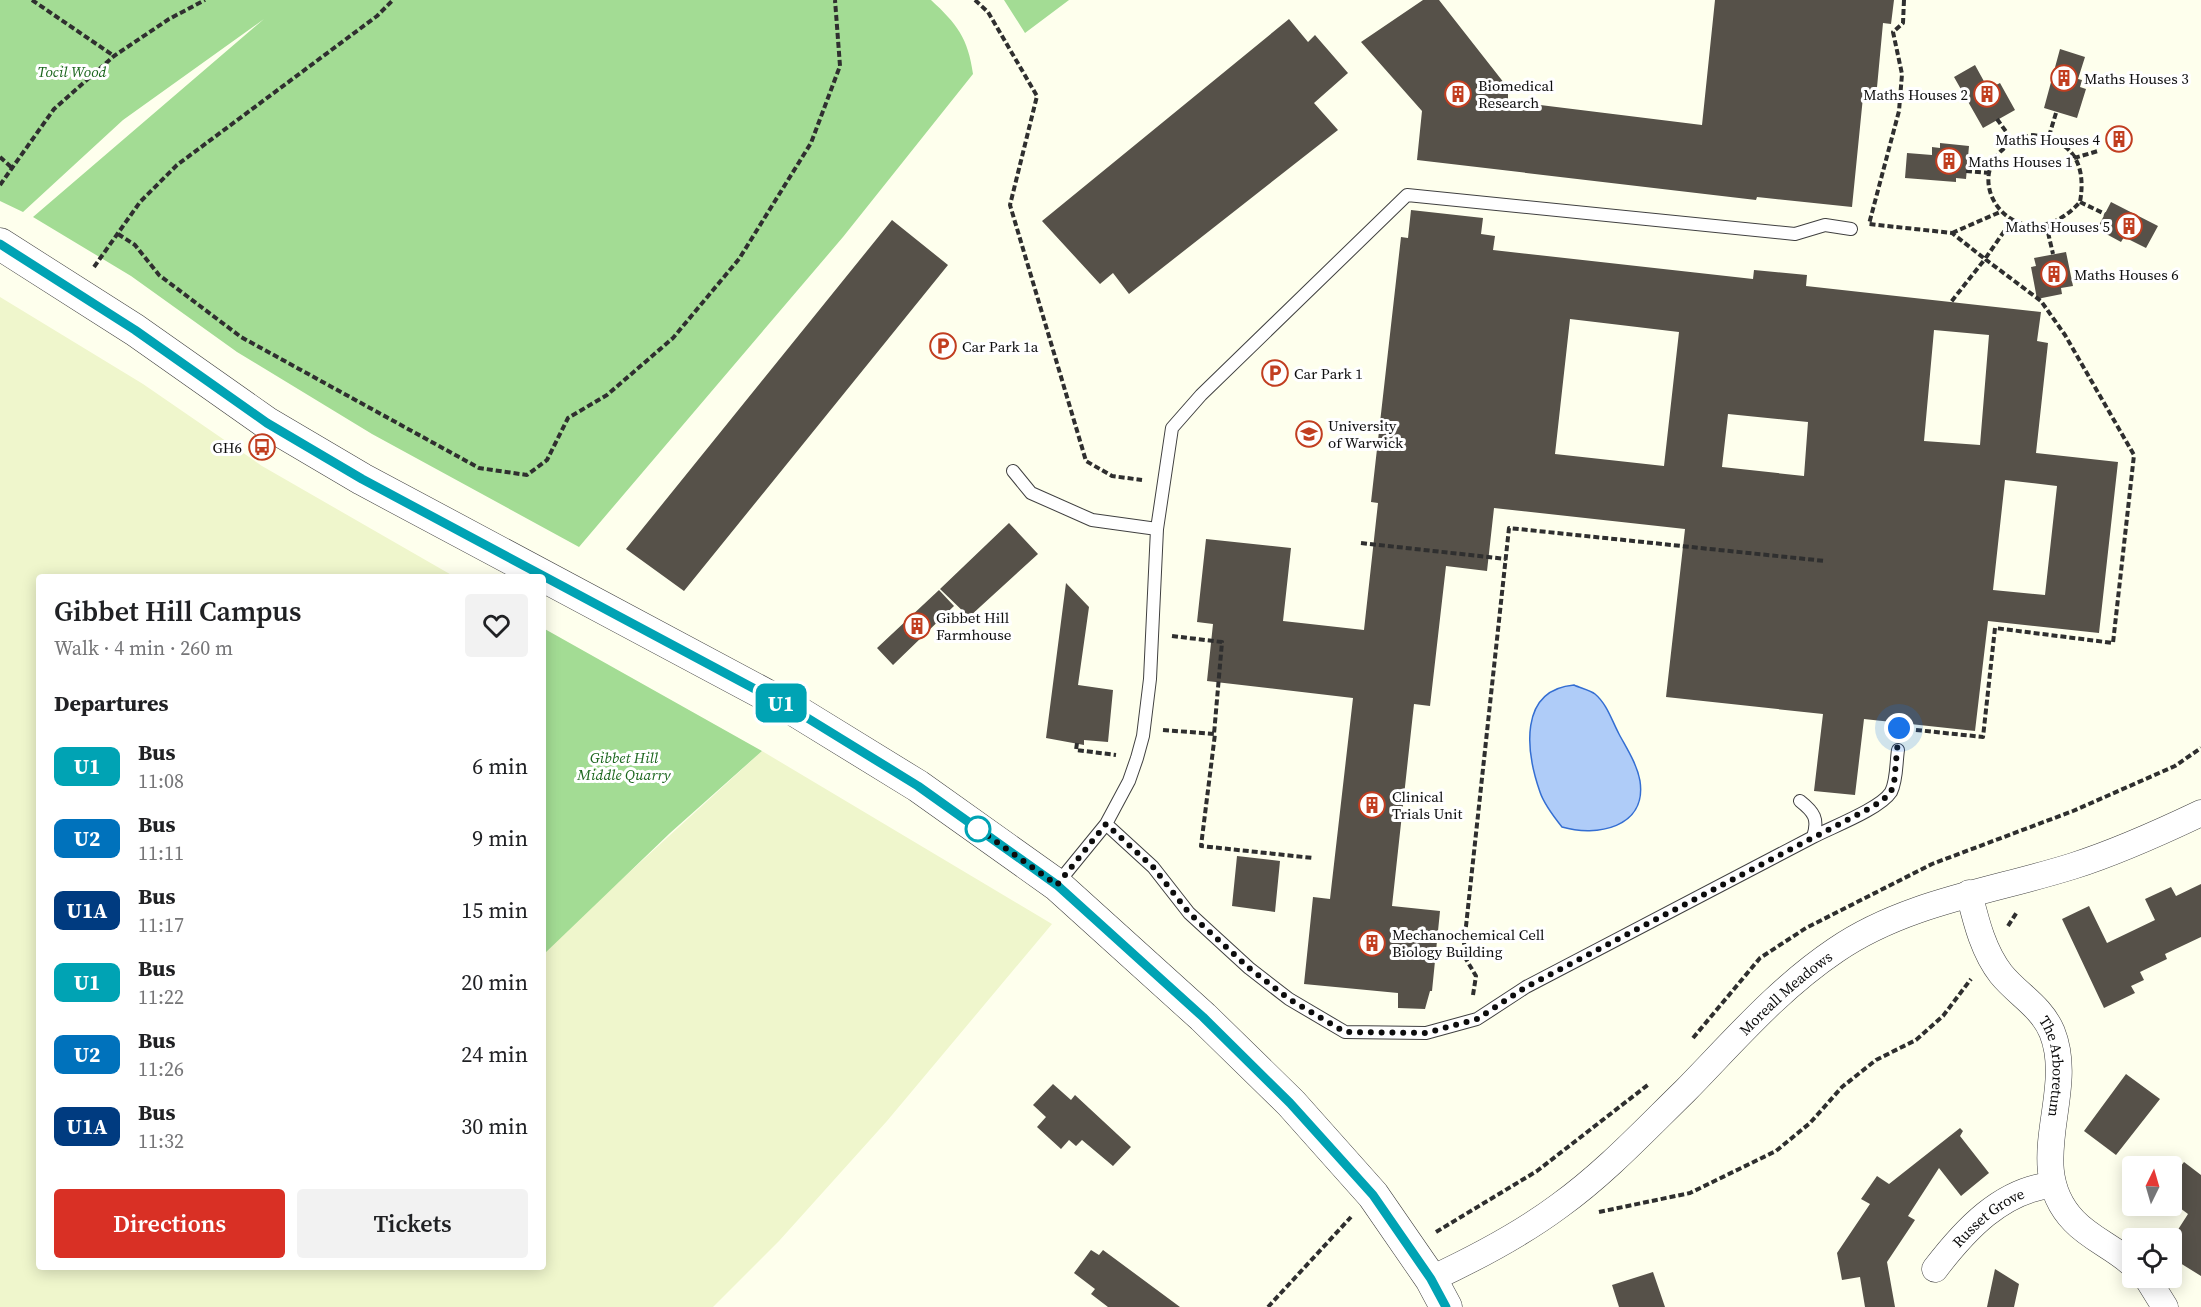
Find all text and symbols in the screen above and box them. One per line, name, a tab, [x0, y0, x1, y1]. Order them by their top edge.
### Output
park label: Tocil Wood	[38, 61, 107, 82]
building icon: Maths Houses 3	[2049, 63, 2079, 93]
place label: Maths Houses 3	[2084, 68, 2189, 89]
place label: Biomedical Research	[1478, 75, 1554, 113]
building icon: Biomedical Research	[1443, 79, 1473, 109]
building icon: Maths Houses 2	[1972, 79, 2002, 109]
place label: Maths Houses 2	[1863, 84, 1968, 105]
building icon: Maths Houses 4	[2104, 124, 2134, 154]
place label: Maths Houses 4	[1995, 129, 2100, 150]
building icon: Maths Houses 1	[1934, 146, 1964, 176]
place label: Maths Houses 1	[1968, 151, 2073, 172]
building icon: Maths Houses 5	[2114, 211, 2144, 241]
place label: Maths Houses 5	[2005, 216, 2110, 237]
building icon: Maths Houses 6	[2039, 259, 2069, 289]
place label: Maths Houses 6	[2074, 264, 2179, 285]
parking icon: Car Park 1a	[928, 331, 958, 361]
place label: Car Park 1a	[962, 336, 1039, 357]
parking icon: Car Park 1	[1260, 358, 1290, 388]
place label: Car Park 1	[1294, 363, 1363, 384]
place label: University of Warwick	[1328, 415, 1404, 453]
school or university icon: University of Warwick	[1294, 419, 1324, 449]
bus stop icon: GH6	[247, 432, 277, 462]
place label: GH6	[213, 437, 242, 458]
text: Gibbet Hill Campus	[54, 592, 301, 630]
button: heart	[465, 594, 528, 657]
place label: Gibbet Hill Farmhouse	[936, 607, 1012, 645]
building icon: Gibbet Hill Farmhouse	[902, 611, 932, 641]
text: Walk · 4 min · 260 m	[54, 634, 233, 662]
line badge: U1	[754, 684, 808, 722]
text: Departures	[54, 688, 168, 718]
text: U1	[768, 689, 794, 718]
your location	[1884, 713, 1914, 743]
text: Bus	[138, 737, 175, 767]
park label: Gibbet Hill Middle Quarry	[576, 747, 672, 785]
text: 6 min	[472, 751, 528, 781]
text: U1	[74, 752, 100, 781]
text: 11:08	[138, 767, 184, 795]
place label: Clinical Trials Unit	[1392, 786, 1463, 824]
building icon: Clinical Trials Unit	[1357, 790, 1387, 820]
text: Bus	[138, 809, 175, 839]
unlabelled marker	[965, 816, 991, 842]
text: 9 min	[472, 823, 528, 853]
text: U2	[74, 824, 100, 853]
text: 11:11	[138, 839, 184, 867]
text: Bus	[138, 881, 175, 911]
text: 15 min	[461, 895, 528, 925]
text: U1A	[67, 896, 107, 925]
text: 11:17	[138, 911, 184, 939]
place label: Mechanochemical Cell Biology Building	[1392, 924, 1545, 962]
building icon: Mechanochemical Cell Biology Building	[1357, 928, 1387, 958]
street label: Moreall Meadows	[1734, 946, 1836, 1040]
text: Bus	[138, 953, 175, 983]
text: 20 min	[461, 967, 528, 997]
text: U1	[74, 968, 100, 997]
text: 11:22	[138, 983, 184, 1011]
street label: The Arboretum	[2035, 1011, 2069, 1119]
text: Bus	[138, 1025, 175, 1055]
text: 24 min	[461, 1039, 528, 1069]
text: U2	[74, 1040, 100, 1069]
text: 11:26	[138, 1055, 184, 1083]
text: Bus	[138, 1097, 175, 1127]
text: 30 min	[461, 1111, 528, 1141]
text: U1A	[67, 1112, 107, 1141]
text: 11:32	[138, 1127, 184, 1155]
north arrow	[2122, 1156, 2182, 1216]
map controls	[2122, 1156, 2182, 1288]
street label: Russet Grove	[1947, 1182, 2028, 1252]
button: Directions	[54, 1189, 285, 1258]
button: Tickets	[297, 1189, 528, 1258]
button: locate	[2122, 1228, 2182, 1288]

